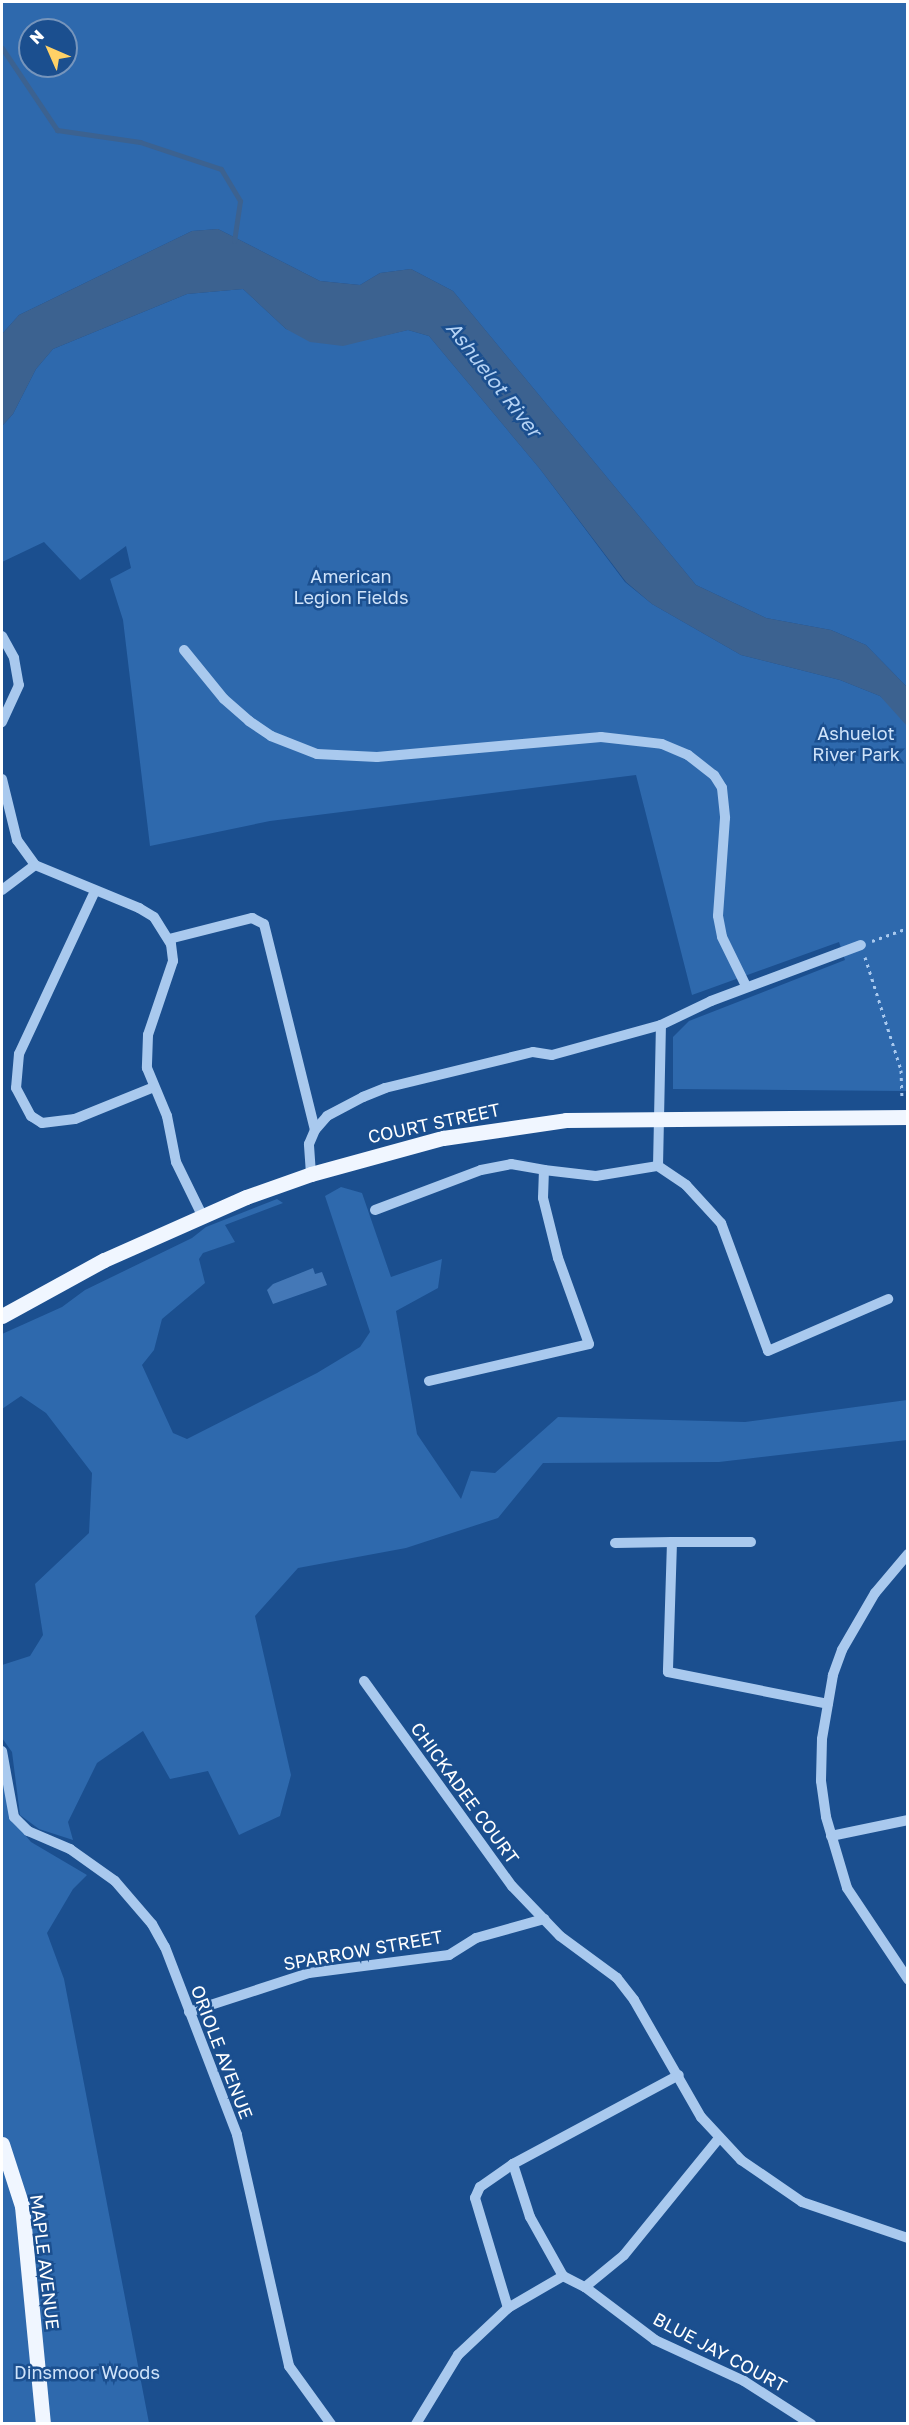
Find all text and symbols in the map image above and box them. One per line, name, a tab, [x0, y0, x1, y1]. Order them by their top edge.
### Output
north arrow	[18, 18, 78, 78]
text: N	[25, 25, 48, 48]
water label: Ashuelot River	[441, 316, 547, 442]
park label: American Legion Fields	[294, 566, 408, 608]
park label: Ashuelot River Park	[812, 723, 900, 766]
street label: COURT STREET	[366, 1098, 502, 1148]
street label: CHICKADEE COURT	[406, 1718, 524, 1868]
street label: SPARROW STREET	[282, 1925, 444, 1975]
street label: ORIOLE AVENUE	[187, 1982, 257, 2122]
street label: MAPLE AVENUE	[26, 2193, 64, 2331]
street label: BLUE JAY COURT	[650, 2308, 790, 2396]
park label: Dinsmoor Woods	[14, 2361, 160, 2383]

